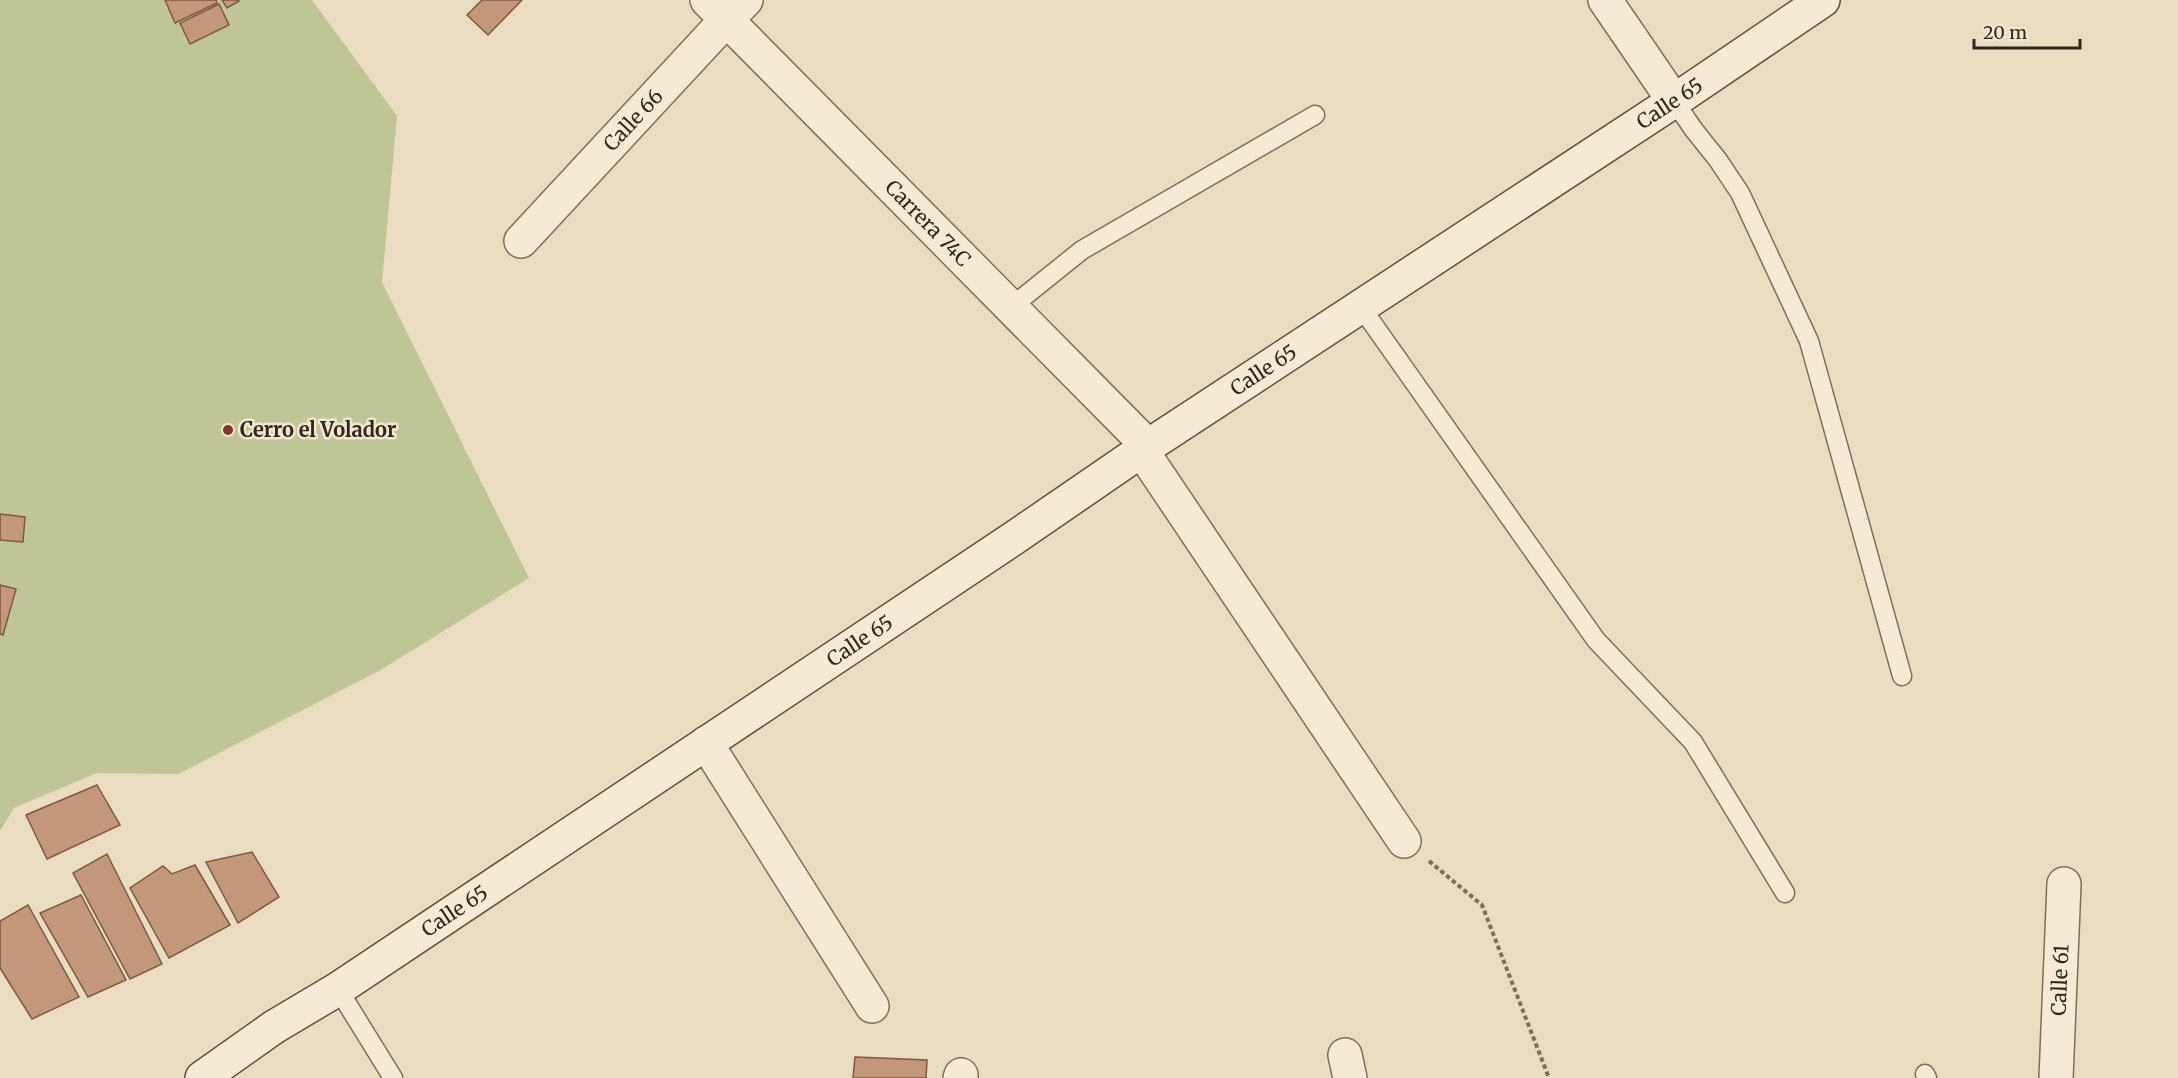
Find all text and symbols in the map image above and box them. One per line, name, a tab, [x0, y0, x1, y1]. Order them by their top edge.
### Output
scale bar	[1974, 12, 2080, 50]
text: 20 m	[1983, 21, 2027, 44]
street label: Calle 65	[1632, 72, 1708, 134]
street label: Calle 66	[598, 83, 668, 156]
street label: Carrera 74C	[880, 175, 976, 271]
street label: Calle 65	[1225, 339, 1301, 401]
place label: Cerro el Volador	[240, 417, 396, 442]
marker: Cerro el Volador	[221, 423, 235, 437]
street label: Calle 65	[822, 609, 898, 672]
street label: Calle 65	[416, 880, 492, 942]
street label: Calle 61	[2046, 944, 2074, 1016]

